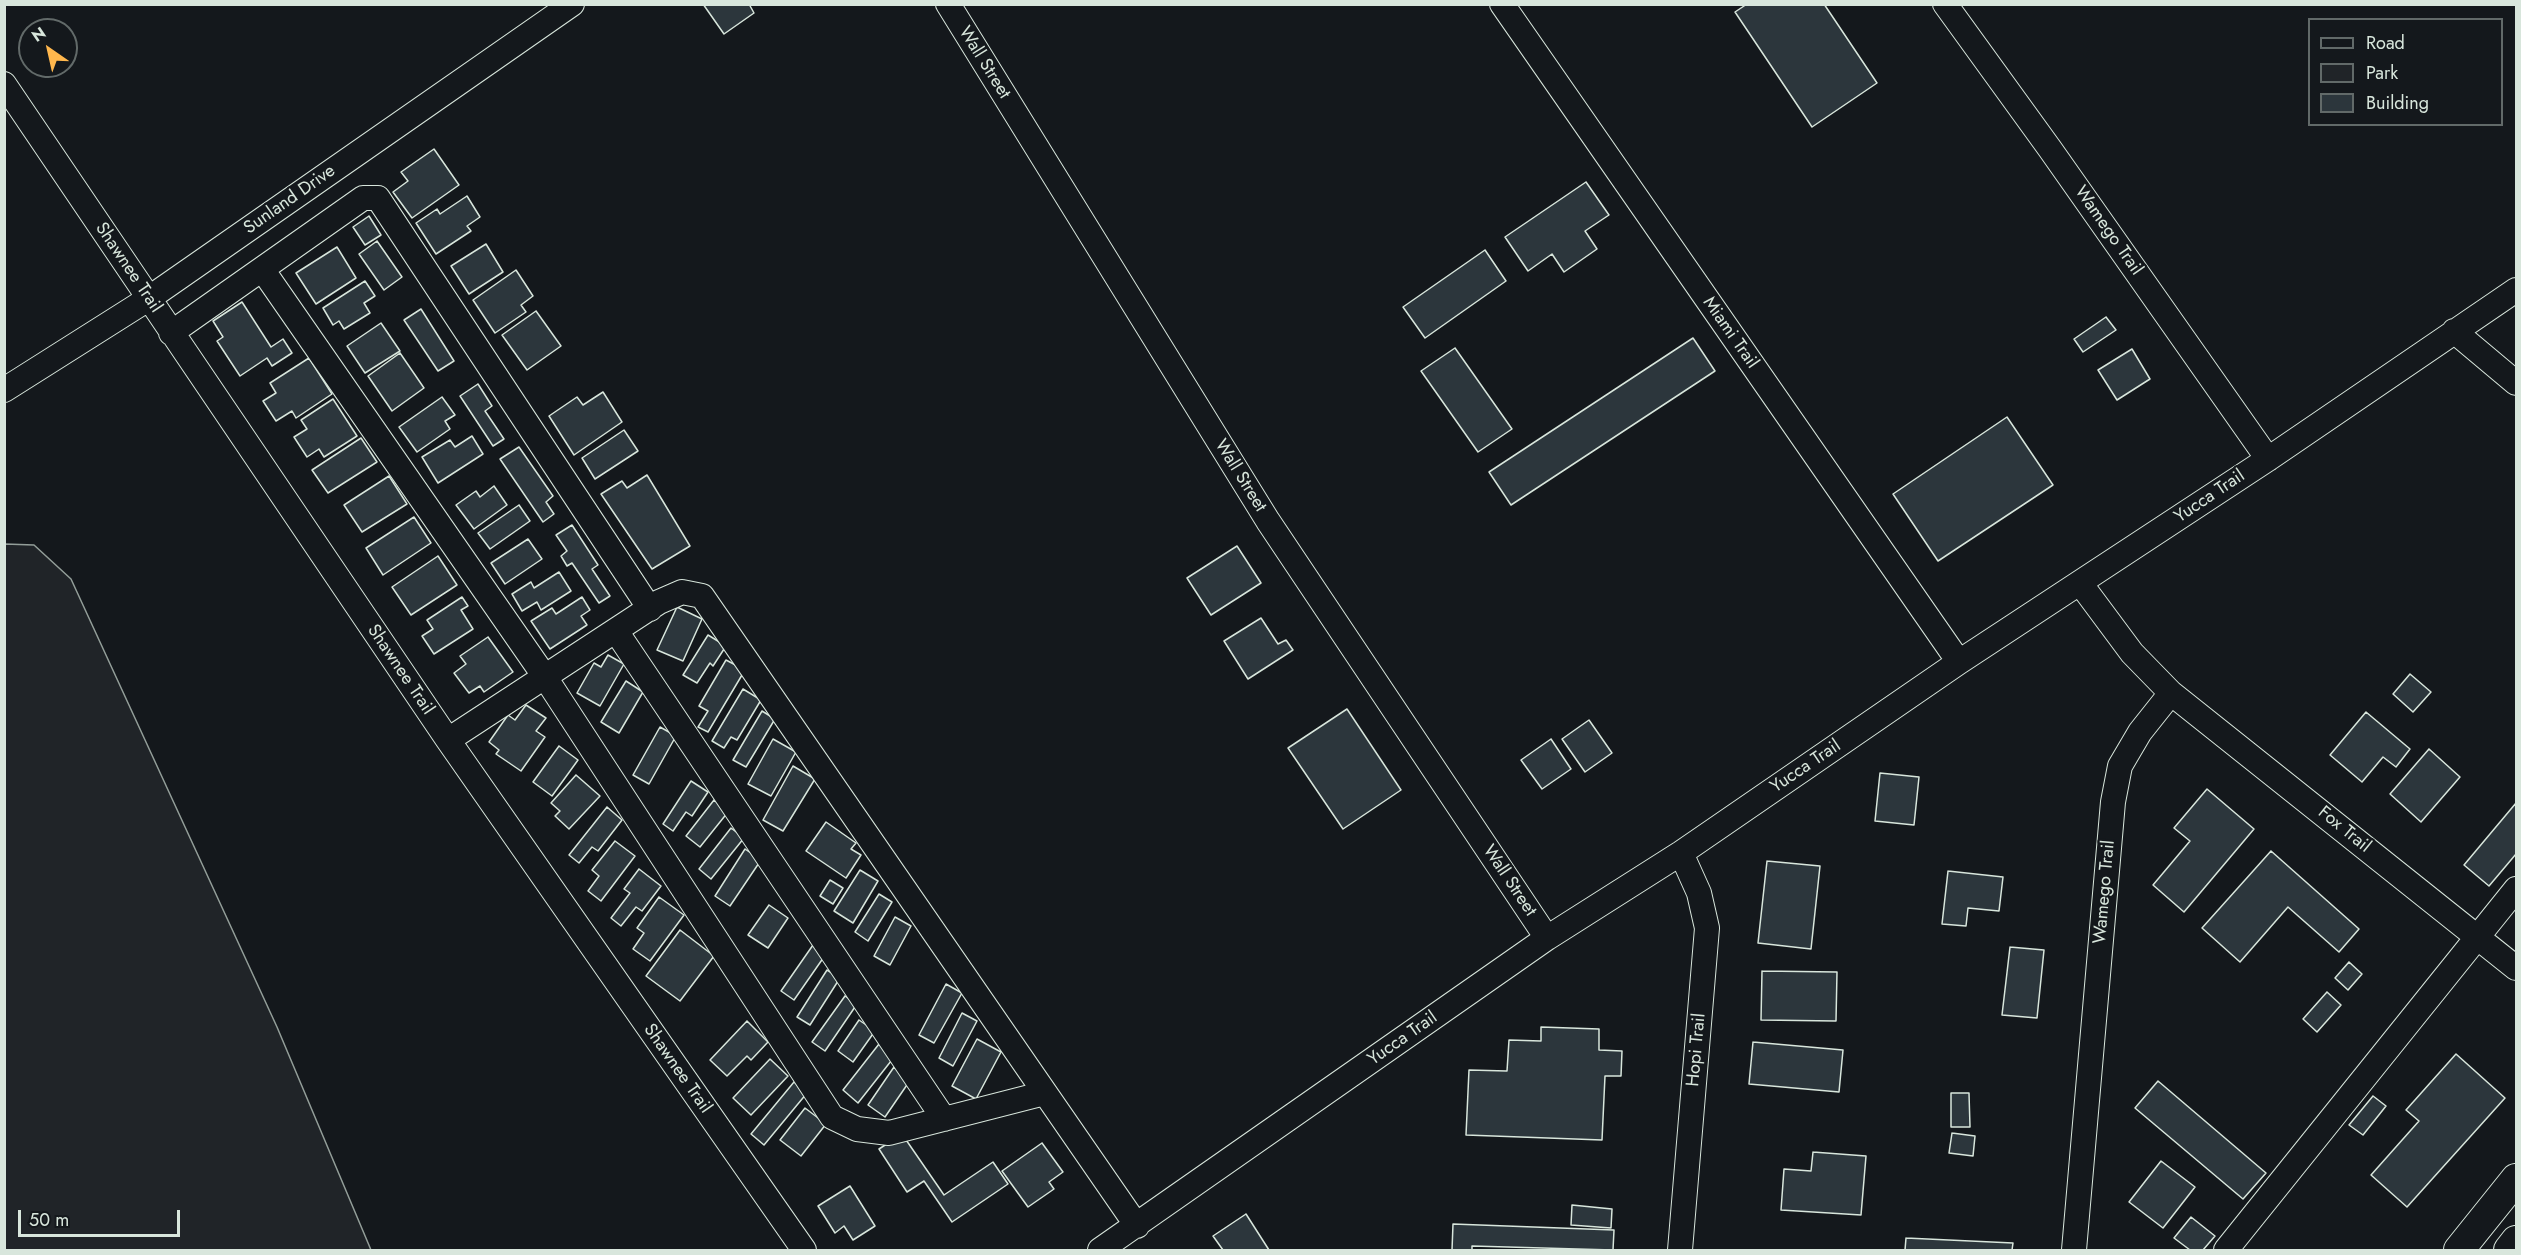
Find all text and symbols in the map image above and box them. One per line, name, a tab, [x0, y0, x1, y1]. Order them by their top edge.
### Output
north arrow	[18, 18, 78, 78]
legend	[2308, 18, 2503, 126]
text: N	[27, 21, 50, 47]
street label: Wall Street	[953, 23, 1015, 103]
text: Road	[2366, 30, 2405, 56]
text: Park	[2366, 60, 2398, 86]
text: Building	[2366, 90, 2429, 116]
street label: Sunland Drive	[240, 161, 340, 239]
street label: Wamego Trail	[2069, 182, 2147, 280]
street label: Shawnee Trail	[90, 219, 166, 317]
street label: Miami Trail	[1697, 293, 1763, 373]
street label: Wall Street	[1209, 436, 1271, 516]
street label: Yucca Trail	[2171, 466, 2249, 528]
street label: Shawnee Trail	[362, 621, 438, 719]
street label: Yucca Trail	[1767, 736, 1845, 798]
street label: Fox Trail	[2313, 802, 2375, 858]
street label: Wamego Trail	[2090, 839, 2120, 945]
street label: Wall Street	[1477, 841, 1541, 921]
street label: Yucca Trail	[1364, 1007, 1442, 1071]
street label: Hopi Trail	[1683, 1012, 1711, 1088]
street label: Shawnee Trail	[638, 1020, 716, 1118]
scale bar	[21, 1198, 183, 1236]
text: 50 m	[29, 1207, 69, 1233]

